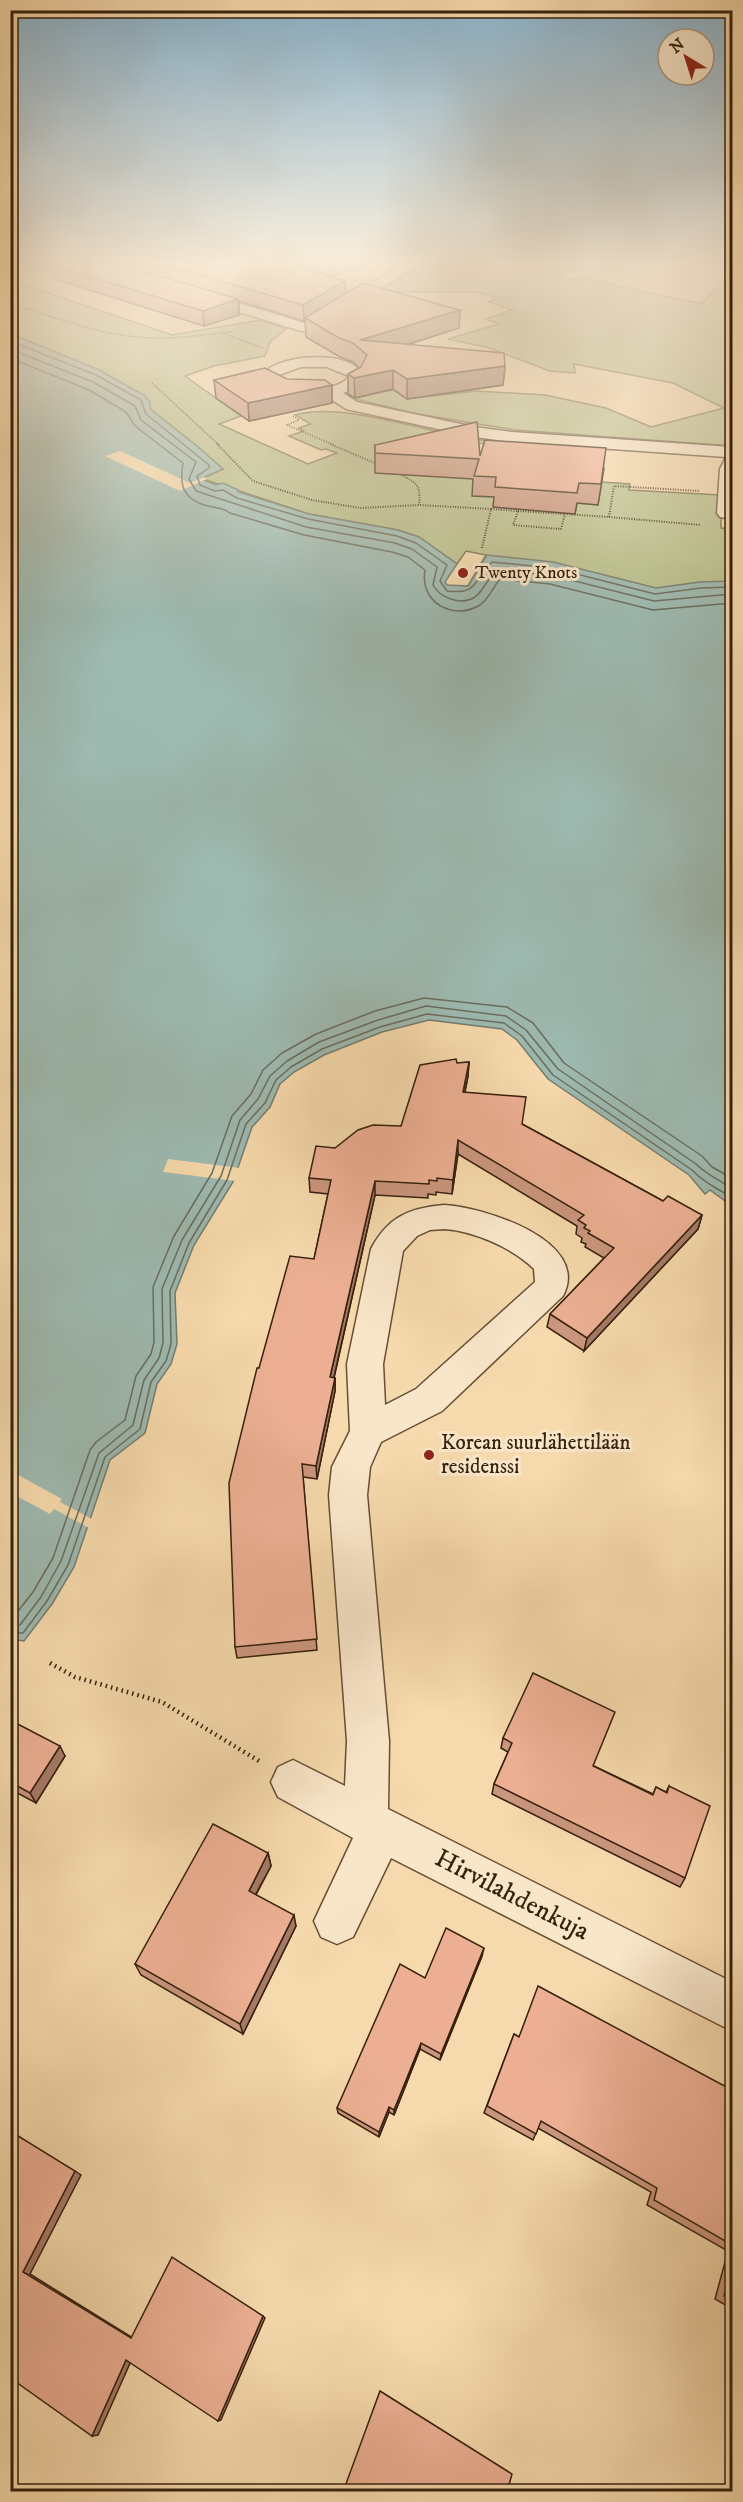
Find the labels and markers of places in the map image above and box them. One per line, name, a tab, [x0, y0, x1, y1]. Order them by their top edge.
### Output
place label: Twenty Knots	[475, 562, 577, 584]
marker: Twenty Knots	[456, 566, 470, 580]
place label: Korean suurlähettilään residenssi	[441, 1430, 630, 1480]
marker: Korean suurlähettilään residenssi	[422, 1448, 436, 1462]

